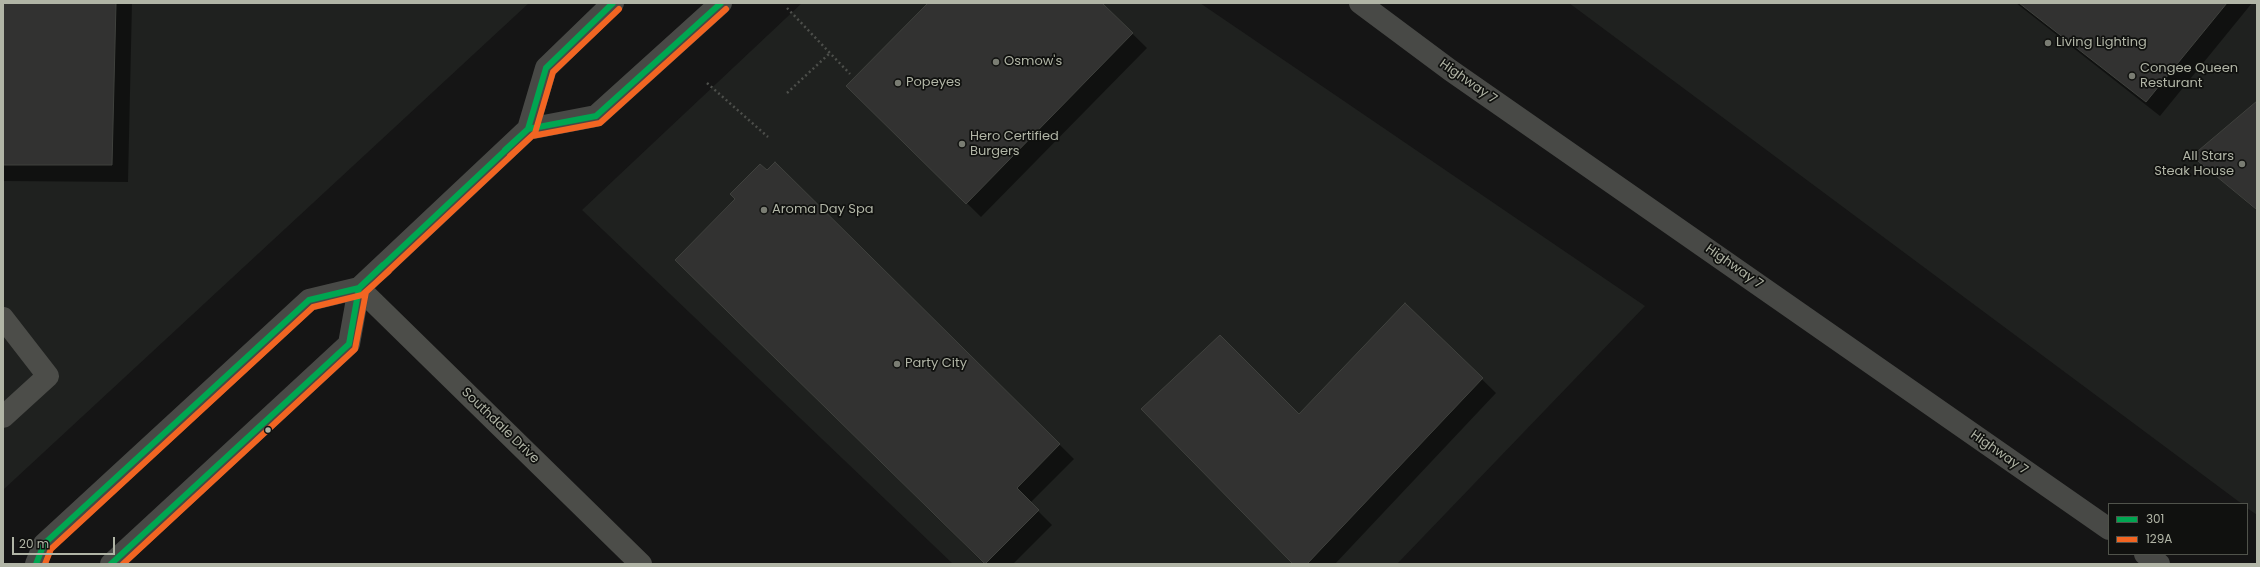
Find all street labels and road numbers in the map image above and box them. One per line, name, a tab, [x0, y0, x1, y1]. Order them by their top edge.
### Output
street label: Highway 7	[1436, 56, 1500, 108]
street label: Highway 7	[1702, 241, 1766, 293]
street label: Southdale Drive	[458, 385, 542, 467]
street label: Highway 7	[1967, 427, 2031, 479]

